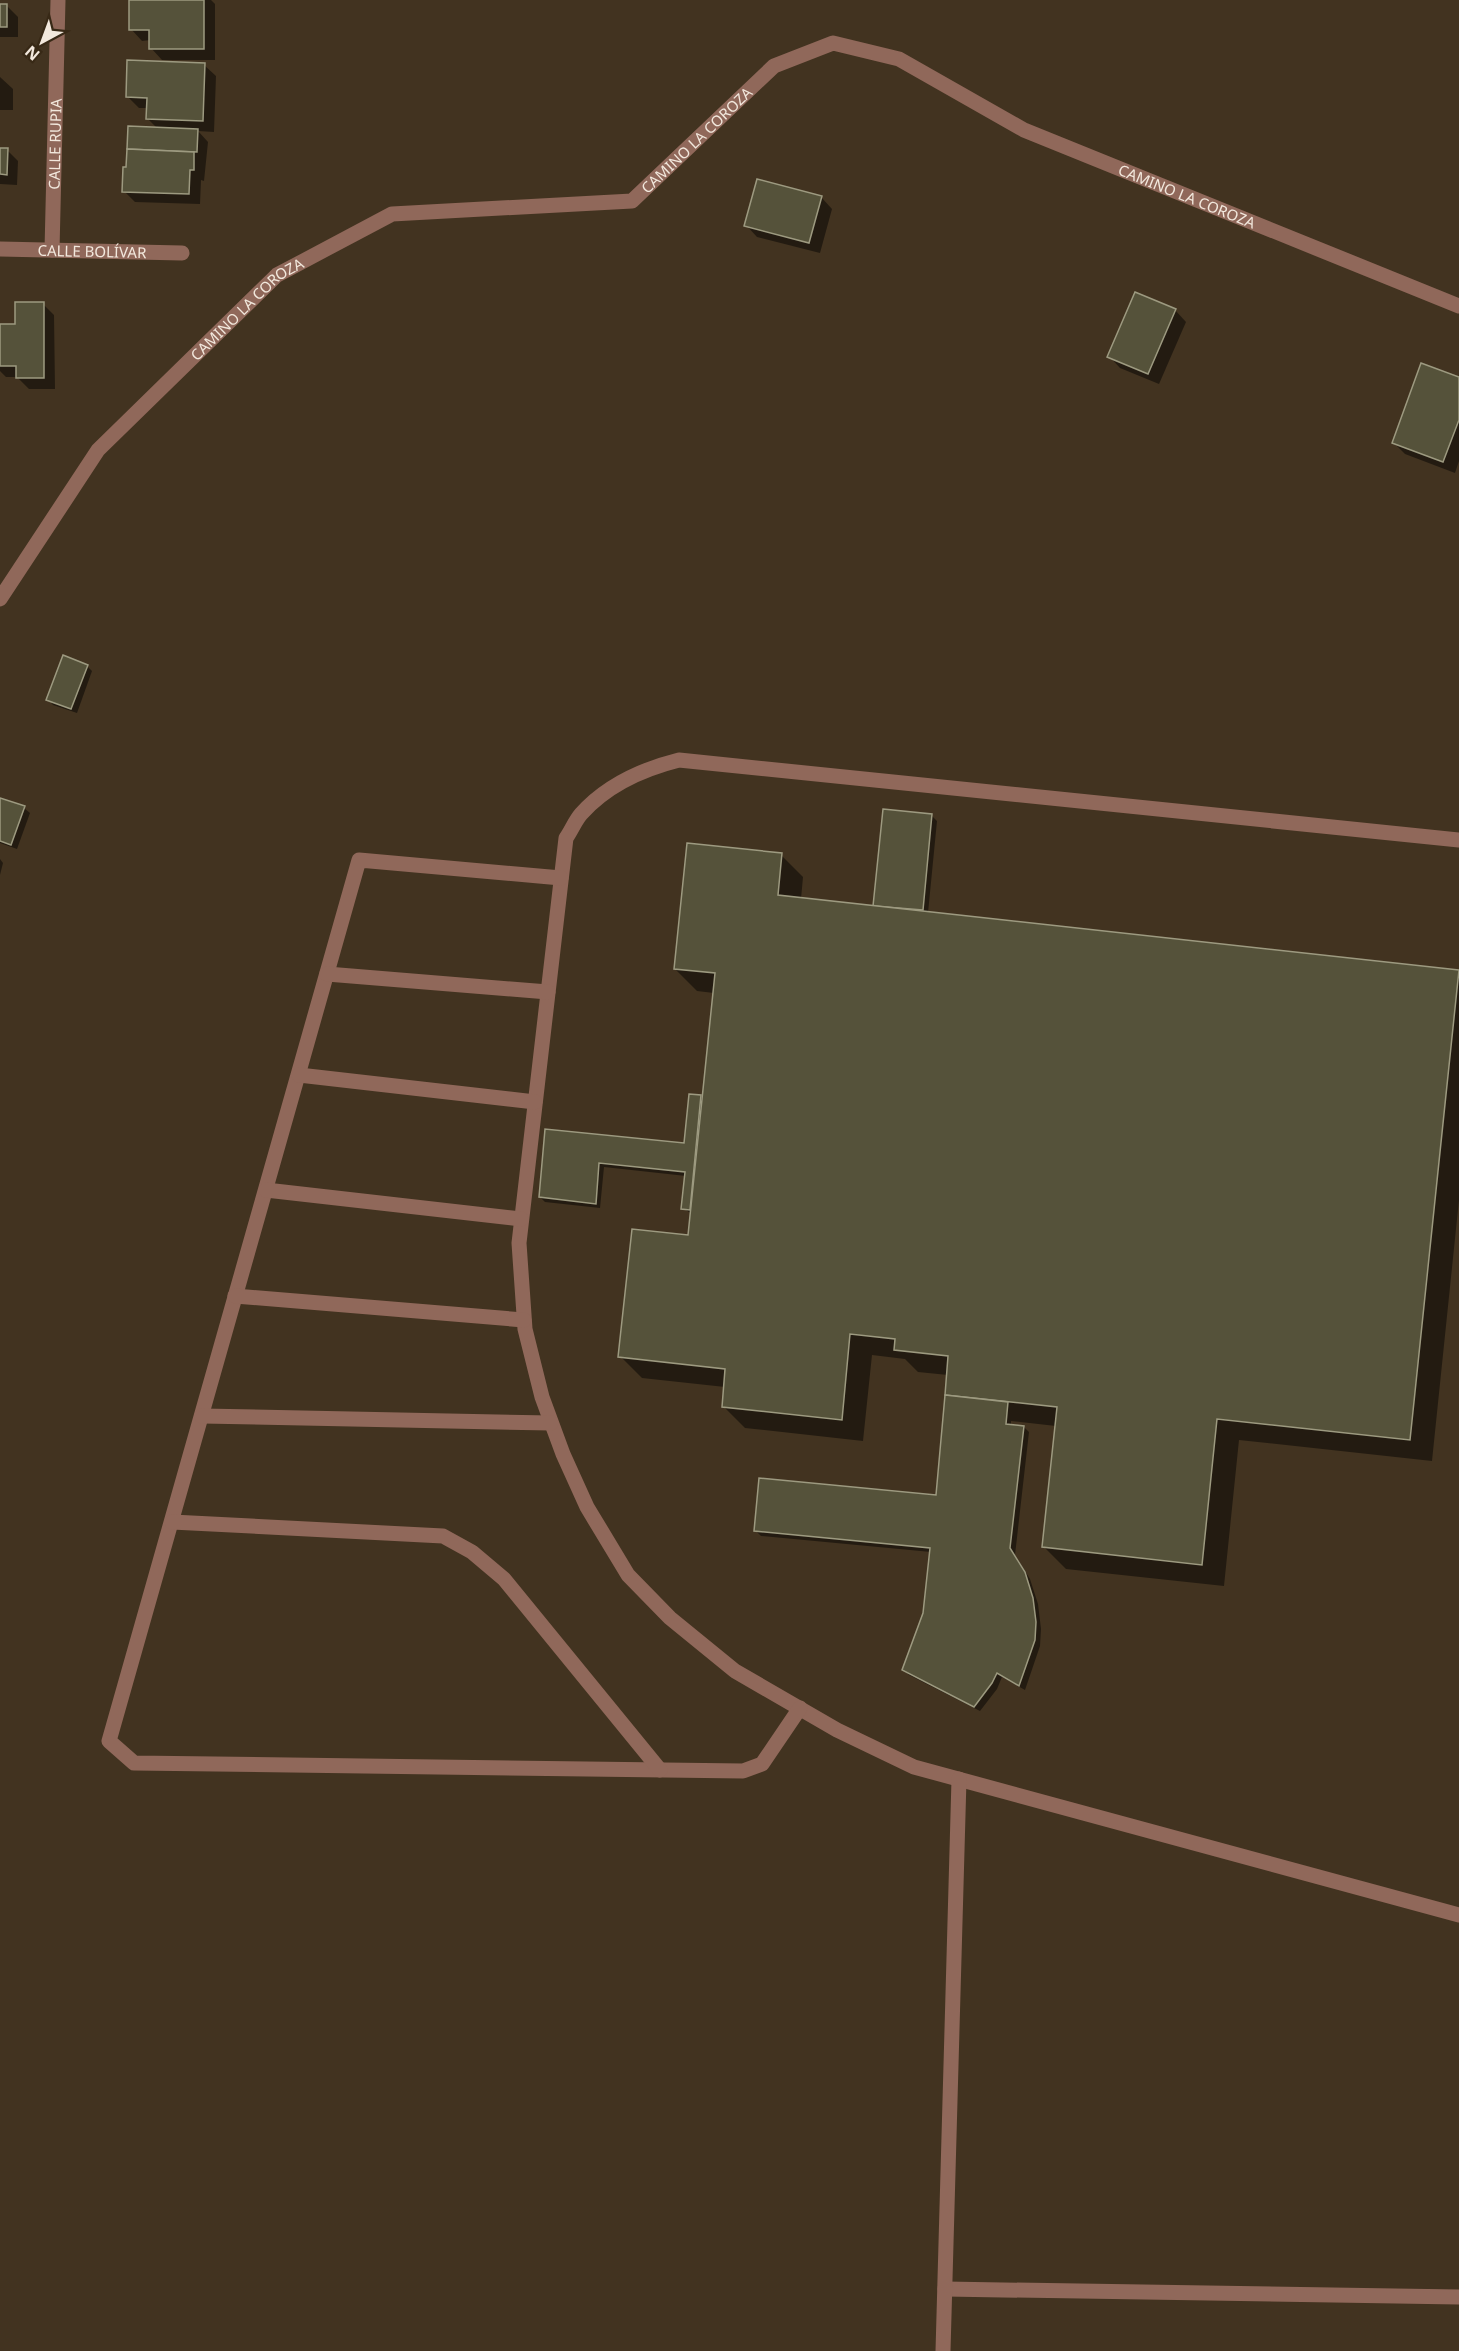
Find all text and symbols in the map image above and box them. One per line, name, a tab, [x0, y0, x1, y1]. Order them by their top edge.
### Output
north arrow	[12, 12, 72, 72]
text: N	[20, 41, 44, 66]
street label: CAMINO LA COROZA	[636, 82, 757, 197]
street label: CALLE RUPIA	[43, 98, 66, 190]
street label: CAMINO LA COROZA	[1116, 159, 1259, 233]
street label: CALLE BOLÍVAR	[37, 240, 147, 262]
street label: CAMINO LA COROZA	[186, 253, 307, 364]

